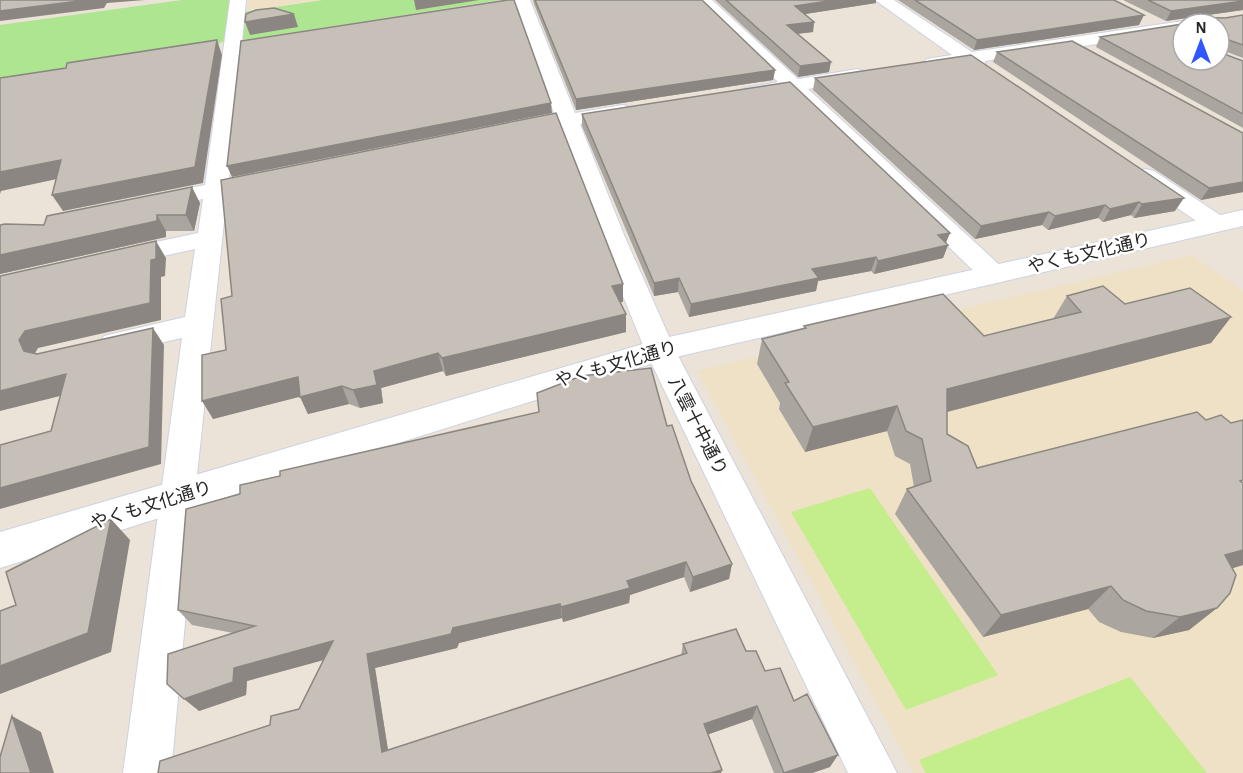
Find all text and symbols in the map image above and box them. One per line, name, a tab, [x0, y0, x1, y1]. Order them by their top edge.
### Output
north arrow	[1171, 12, 1231, 72]
text: N	[1195, 20, 1207, 36]
street label: やくも文化通り	[1026, 230, 1153, 277]
street label: やくも文化通り	[553, 338, 679, 391]
street label: 八雲十中通り	[665, 374, 731, 479]
street label: やくも文化通り	[88, 478, 214, 533]

